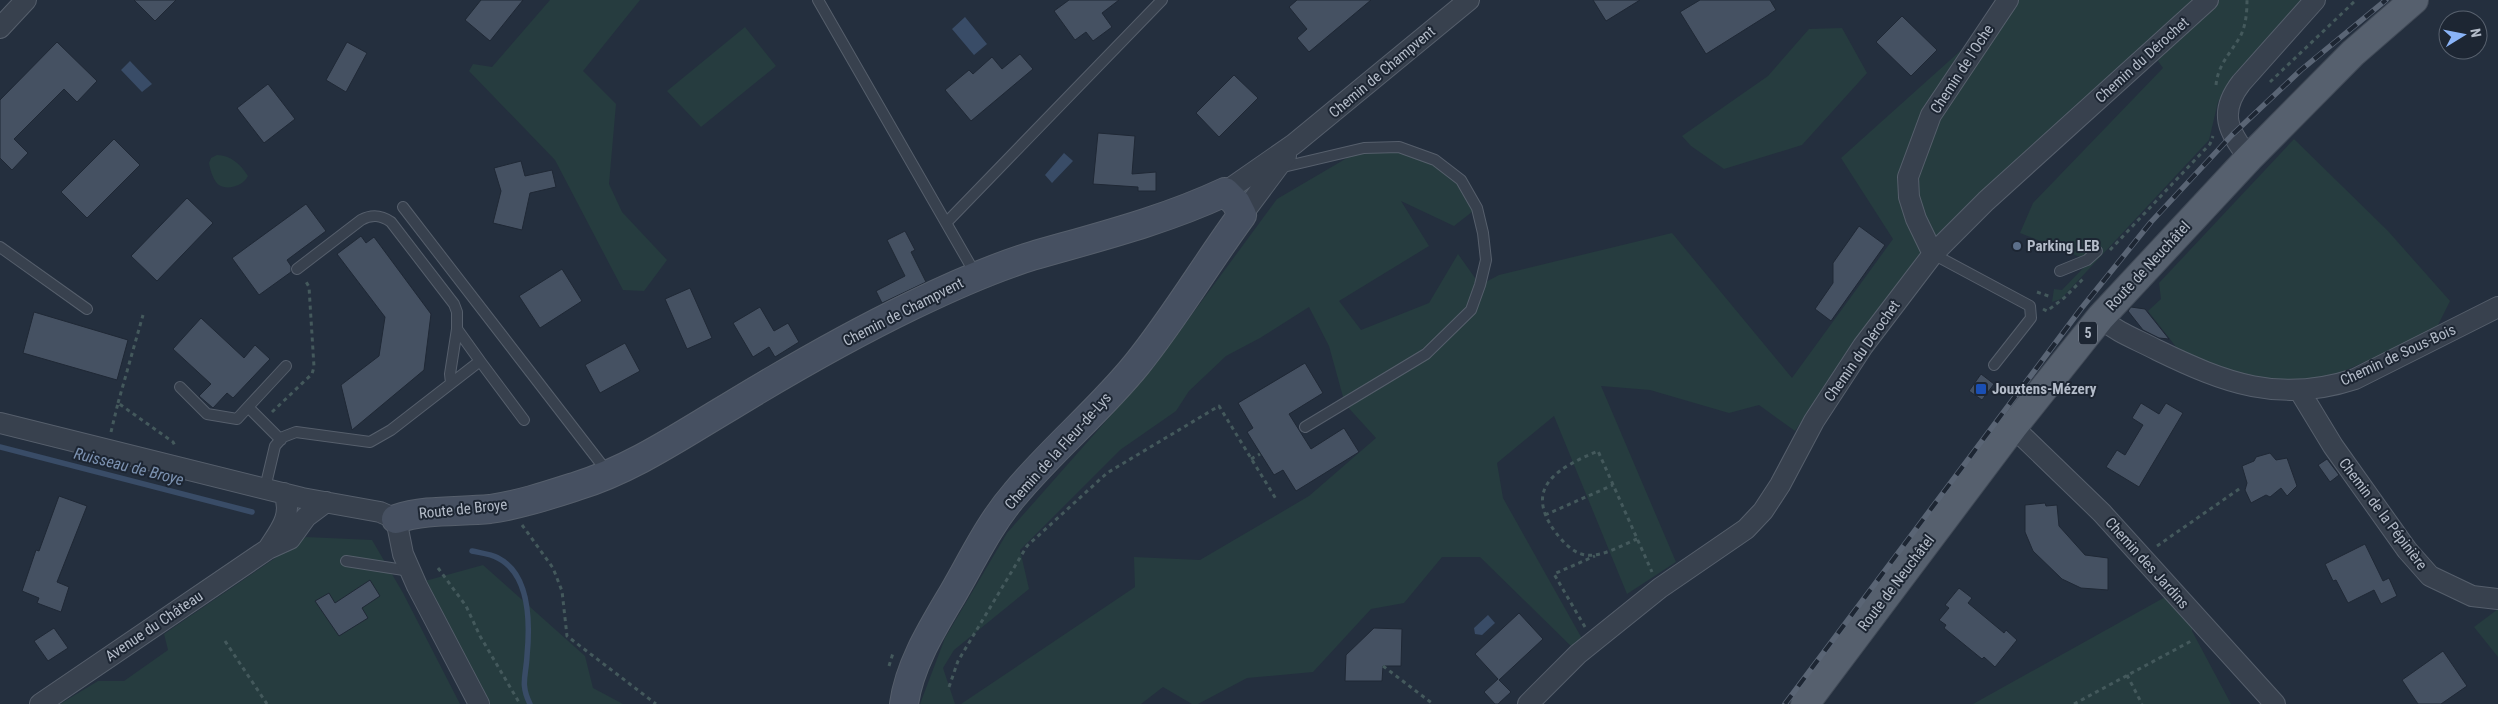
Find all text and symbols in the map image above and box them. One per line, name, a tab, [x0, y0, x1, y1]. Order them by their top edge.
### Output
north arrow	[2438, 10, 2488, 60]
street label: Chemin du Dérochet	[2092, 13, 2192, 107]
street label: Chemin de l'Oche	[1927, 21, 1997, 117]
street label: Chemin de Champvent	[1325, 22, 1439, 122]
text: N	[2467, 27, 2484, 38]
street label: Route de Neuchâtel	[2102, 218, 2194, 314]
place label: Parking LEB	[2027, 237, 2100, 255]
marker: Parking LEB	[2011, 240, 2023, 252]
street label: Chemin de Champvent	[840, 274, 966, 350]
street label: Chemin du Dérochet	[1820, 297, 1904, 405]
street label: Chemin de Sous-Bois	[2337, 320, 2459, 390]
road number: 5	[2079, 322, 2097, 344]
place label: Jouxtens-Mézery	[1992, 380, 2097, 398]
marker: Jouxtens-Mézery	[1974, 382, 1988, 396]
street label: Chemin de la Fleur-de-Lys	[1001, 389, 1115, 513]
water label: Ruisseau de Broye	[72, 444, 186, 489]
street label: Chemin de la Pépinière	[2335, 454, 2431, 574]
street label: Route de Broye	[418, 495, 508, 523]
street label: Chemin des Jardins	[2101, 514, 2193, 613]
street label: Route de Neuchâtel	[1854, 531, 1938, 635]
street label: Avenue du Château	[102, 587, 206, 665]

